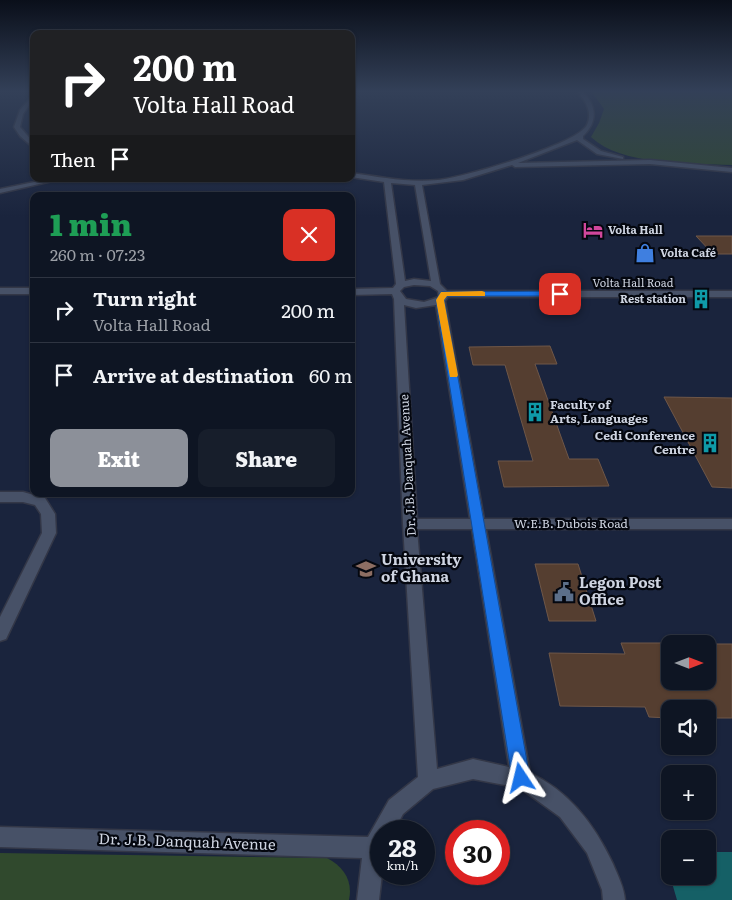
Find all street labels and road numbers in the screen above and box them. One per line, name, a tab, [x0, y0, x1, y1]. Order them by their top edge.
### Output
street label: Volta Hall Road	[593, 274, 674, 290]
street label: Dr. J.B. Danquah Avenue	[394, 394, 420, 536]
street label: W.E.B. Dubois Road	[514, 514, 629, 532]
street label: Dr. J.B. Danquah Avenue	[98, 826, 276, 855]

